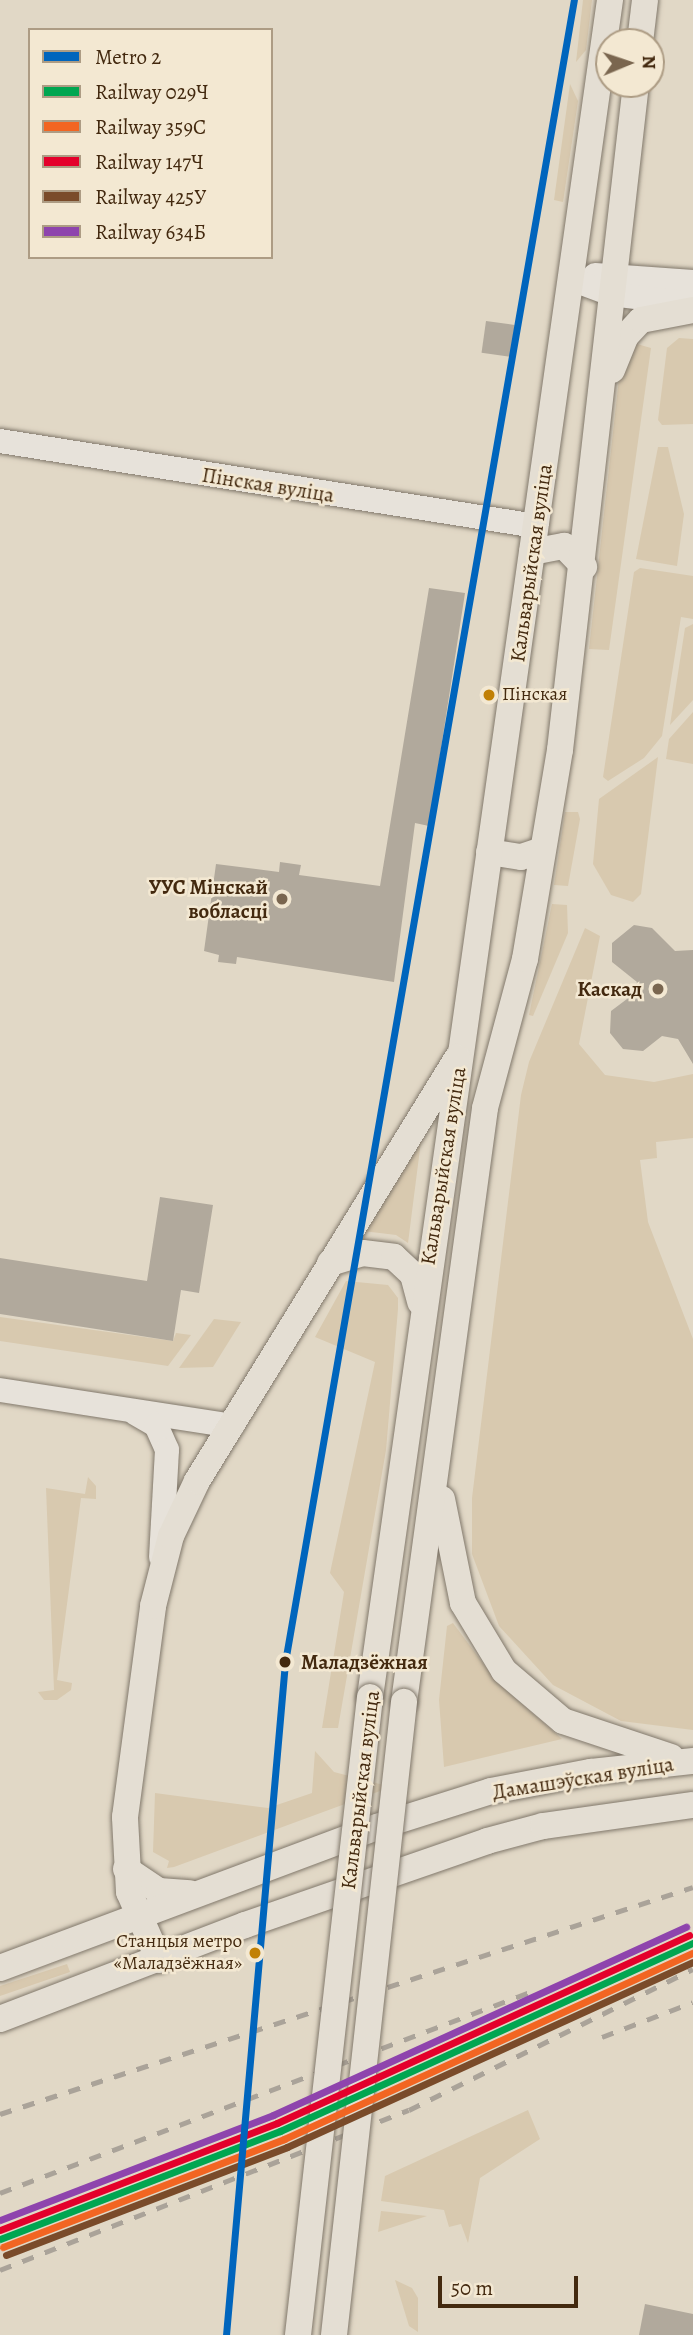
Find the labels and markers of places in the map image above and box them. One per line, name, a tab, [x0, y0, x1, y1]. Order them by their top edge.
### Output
place label: Пінская	[502, 684, 567, 706]
marker: Пінская	[482, 688, 496, 702]
place label: УУС Мінскай вобласці	[149, 874, 268, 924]
marker: УУС Мінскай вобласці	[274, 891, 290, 907]
place label: Каскад	[577, 976, 642, 1002]
marker: Каскад	[648, 979, 668, 999]
place label: Маладзёжная	[301, 1649, 428, 1675]
marker: Маладзёжная	[275, 1652, 295, 1672]
place label: Станцыя метро «Маладзёжная»	[114, 1931, 242, 1975]
marker: Станцыя метро «Маладзёжная»	[248, 1946, 262, 1960]

